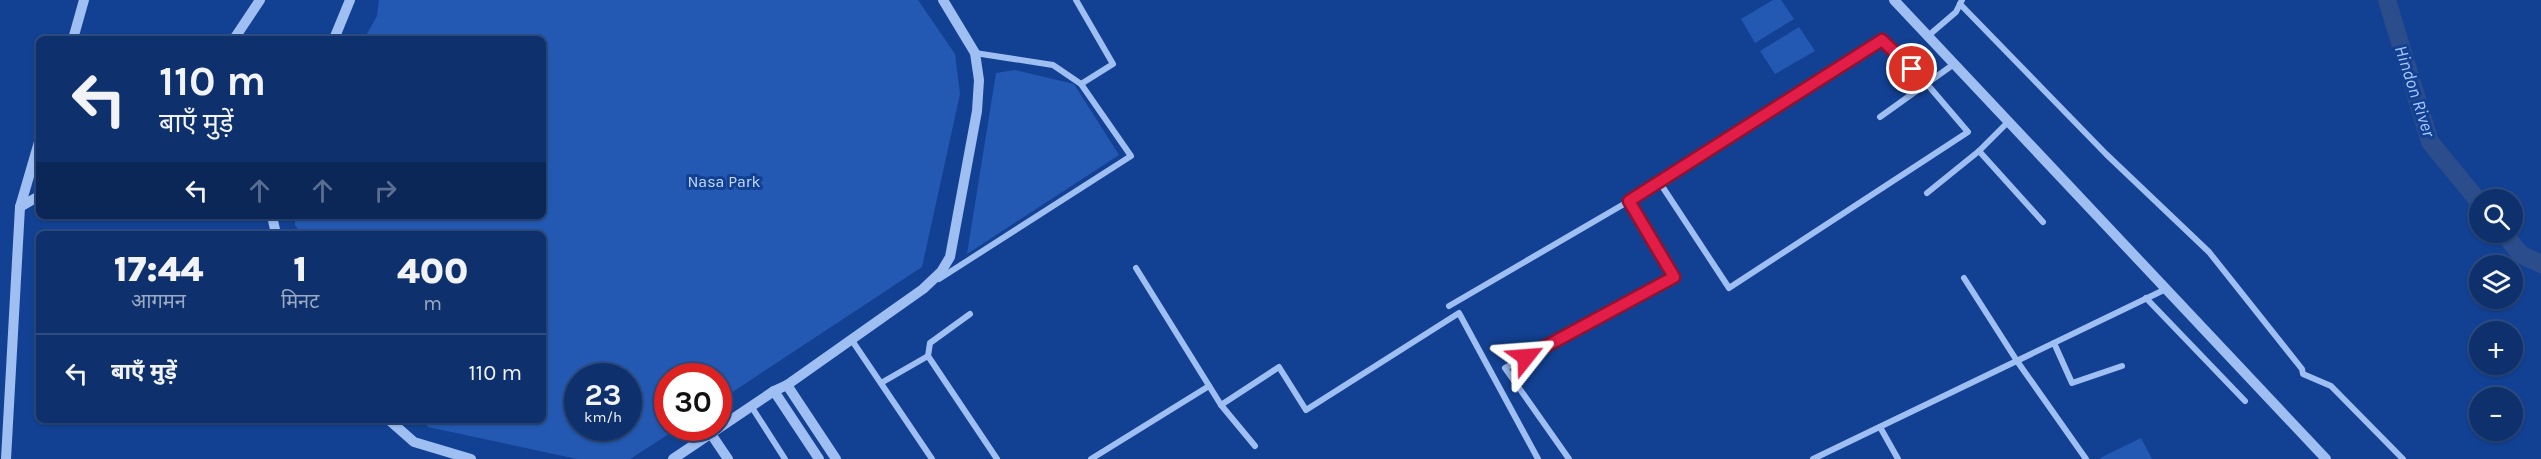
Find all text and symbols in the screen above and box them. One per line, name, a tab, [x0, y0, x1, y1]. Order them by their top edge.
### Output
water label: Hindon River	[2390, 42, 2440, 140]
pin	[1886, 43, 1937, 94]
icon: arrive	[1895, 52, 1928, 85]
text: 110 m	[159, 56, 266, 106]
icon: left	[60, 60, 138, 138]
text: बाएँ मुड़ें	[159, 107, 233, 139]
park label: Nasa Park	[687, 172, 761, 191]
icon: left	[180, 174, 213, 207]
icon: ahead	[243, 174, 276, 207]
icon: ahead	[306, 174, 339, 207]
icon: right	[369, 174, 402, 207]
map controls	[2469, 189, 2523, 441]
button: search	[2469, 189, 2523, 243]
text: 17:44	[114, 248, 203, 290]
text: 1	[293, 248, 307, 290]
text: 400	[397, 250, 468, 292]
button: layers	[2469, 255, 2523, 309]
text: आगमन	[131, 290, 186, 313]
text: मिनट	[281, 290, 319, 313]
text: m	[423, 292, 442, 315]
button: +	[2469, 321, 2523, 375]
position arrow	[1494, 325, 1558, 389]
icon: left	[60, 357, 93, 390]
text: बाएँ मुड़ें	[111, 359, 177, 385]
text: 110 m	[469, 360, 522, 386]
speed limit sign: 30	[654, 363, 732, 441]
text: 23	[585, 377, 621, 413]
button: −	[2469, 387, 2523, 441]
text: km/h	[584, 408, 622, 426]

